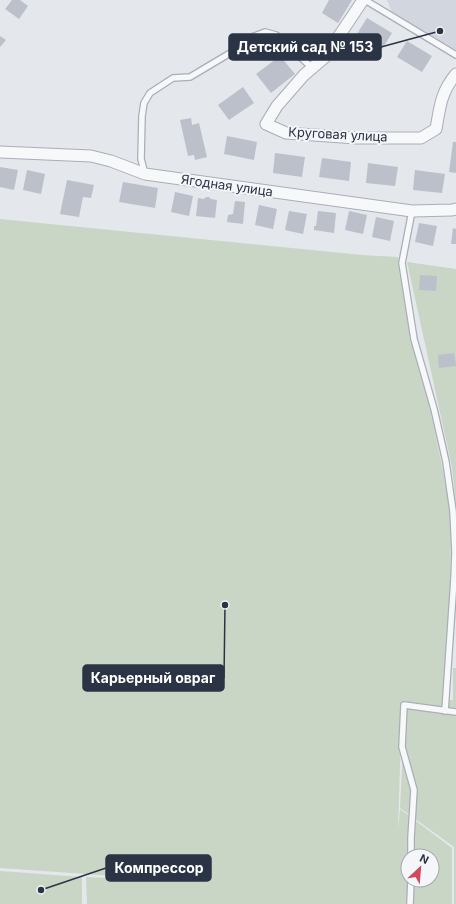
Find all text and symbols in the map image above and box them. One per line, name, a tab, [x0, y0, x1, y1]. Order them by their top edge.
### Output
callout: Детский сад № 153	[229, 34, 381, 60]
text: Детский сад № 153	[237, 38, 373, 55]
street label: Круговая улица	[288, 123, 388, 145]
street label: Ягодная улица	[180, 171, 274, 199]
callout: Карьерный овраг	[83, 665, 224, 691]
text: Карьерный овраг	[91, 669, 216, 686]
north arrow	[400, 848, 440, 888]
text: N	[418, 851, 431, 867]
callout: Компрессор	[106, 855, 211, 881]
text: Компрессор	[114, 859, 204, 876]

